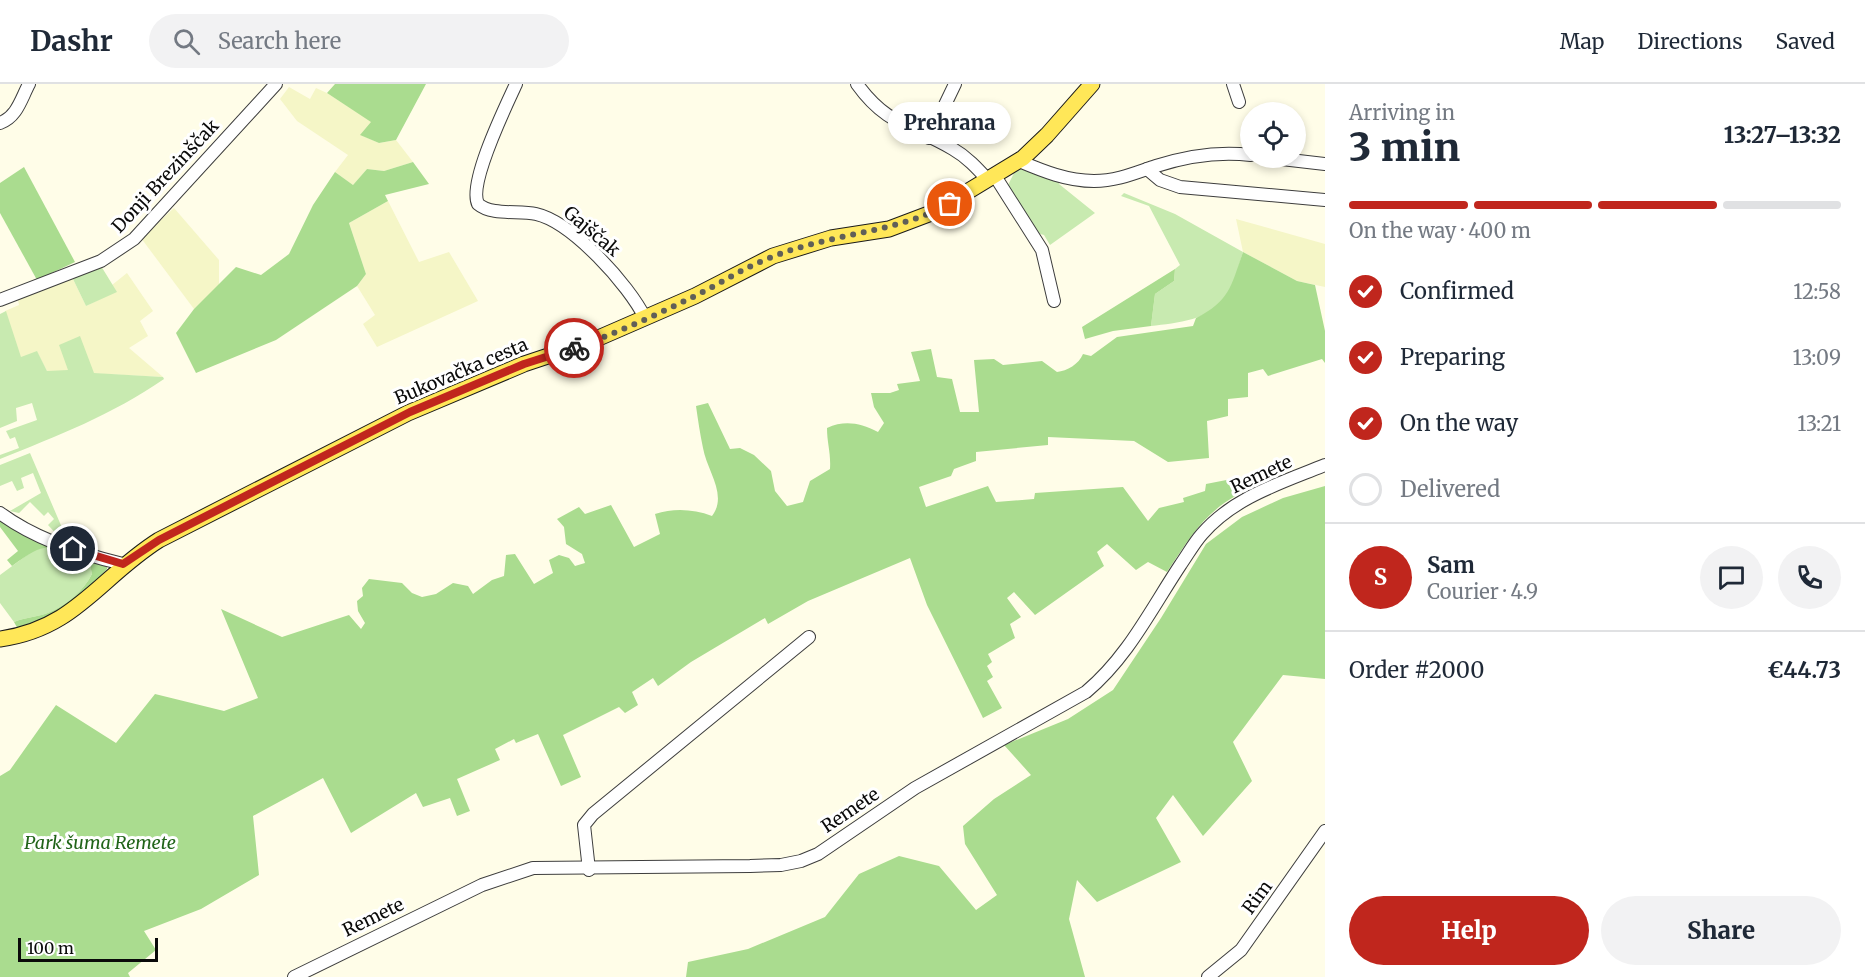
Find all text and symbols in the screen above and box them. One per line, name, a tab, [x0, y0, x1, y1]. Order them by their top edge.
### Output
search box	[149, 14, 569, 68]
text: Dashr	[30, 23, 113, 59]
icon: search	[170, 25, 203, 58]
text: Search here	[218, 27, 341, 55]
text: Map	[1560, 28, 1604, 55]
text: Directions	[1637, 28, 1742, 55]
text: Saved	[1775, 28, 1835, 55]
text: Arriving in	[1349, 100, 1455, 125]
callout: Prehrana	[888, 102, 1012, 144]
map controls	[1240, 102, 1306, 168]
button: locate	[1240, 102, 1306, 168]
text: Prehrana	[903, 110, 996, 135]
street label: Donji Brezinščak	[107, 114, 224, 238]
text: 13:27–13:32	[1724, 121, 1841, 149]
text: 3 min	[1349, 123, 1460, 172]
pin	[924, 178, 975, 229]
icon: bag	[933, 187, 966, 220]
street label: Gajščak	[559, 201, 625, 262]
text: On the way · 400 m	[1349, 218, 1531, 243]
icon: check	[1349, 275, 1382, 308]
text: Confirmed	[1400, 277, 1514, 305]
text: 12:58	[1793, 279, 1841, 304]
courier	[544, 318, 604, 378]
street label: Bukovačka cesta	[391, 332, 532, 409]
icon: bike	[558, 332, 591, 365]
icon: check	[1349, 341, 1382, 374]
text: Preparing	[1400, 343, 1505, 371]
text: 13:09	[1792, 345, 1841, 370]
icon: check	[1349, 407, 1382, 440]
text: On the way	[1400, 409, 1518, 437]
text: 13:21	[1797, 411, 1841, 436]
street label: Remete	[1227, 450, 1295, 498]
text: Delivered	[1400, 475, 1500, 503]
pin	[47, 523, 98, 574]
icon: home	[56, 532, 89, 565]
button: chat	[1700, 546, 1763, 609]
button: phone	[1778, 546, 1841, 609]
text: Sam	[1427, 551, 1475, 579]
text: S	[1374, 563, 1387, 591]
text: Courier · 4.9	[1427, 579, 1538, 604]
text: Order #2000	[1349, 656, 1484, 684]
text: €44.73	[1767, 656, 1841, 684]
street label: Remete	[817, 782, 883, 838]
park label: Park šuma Remete	[24, 831, 176, 854]
street label: Rim	[1237, 876, 1277, 918]
street label: Remete	[339, 892, 407, 942]
button: Help	[1349, 896, 1589, 965]
button: Share	[1601, 896, 1841, 965]
scale bar	[18, 935, 158, 962]
text: 100 m	[27, 938, 74, 958]

